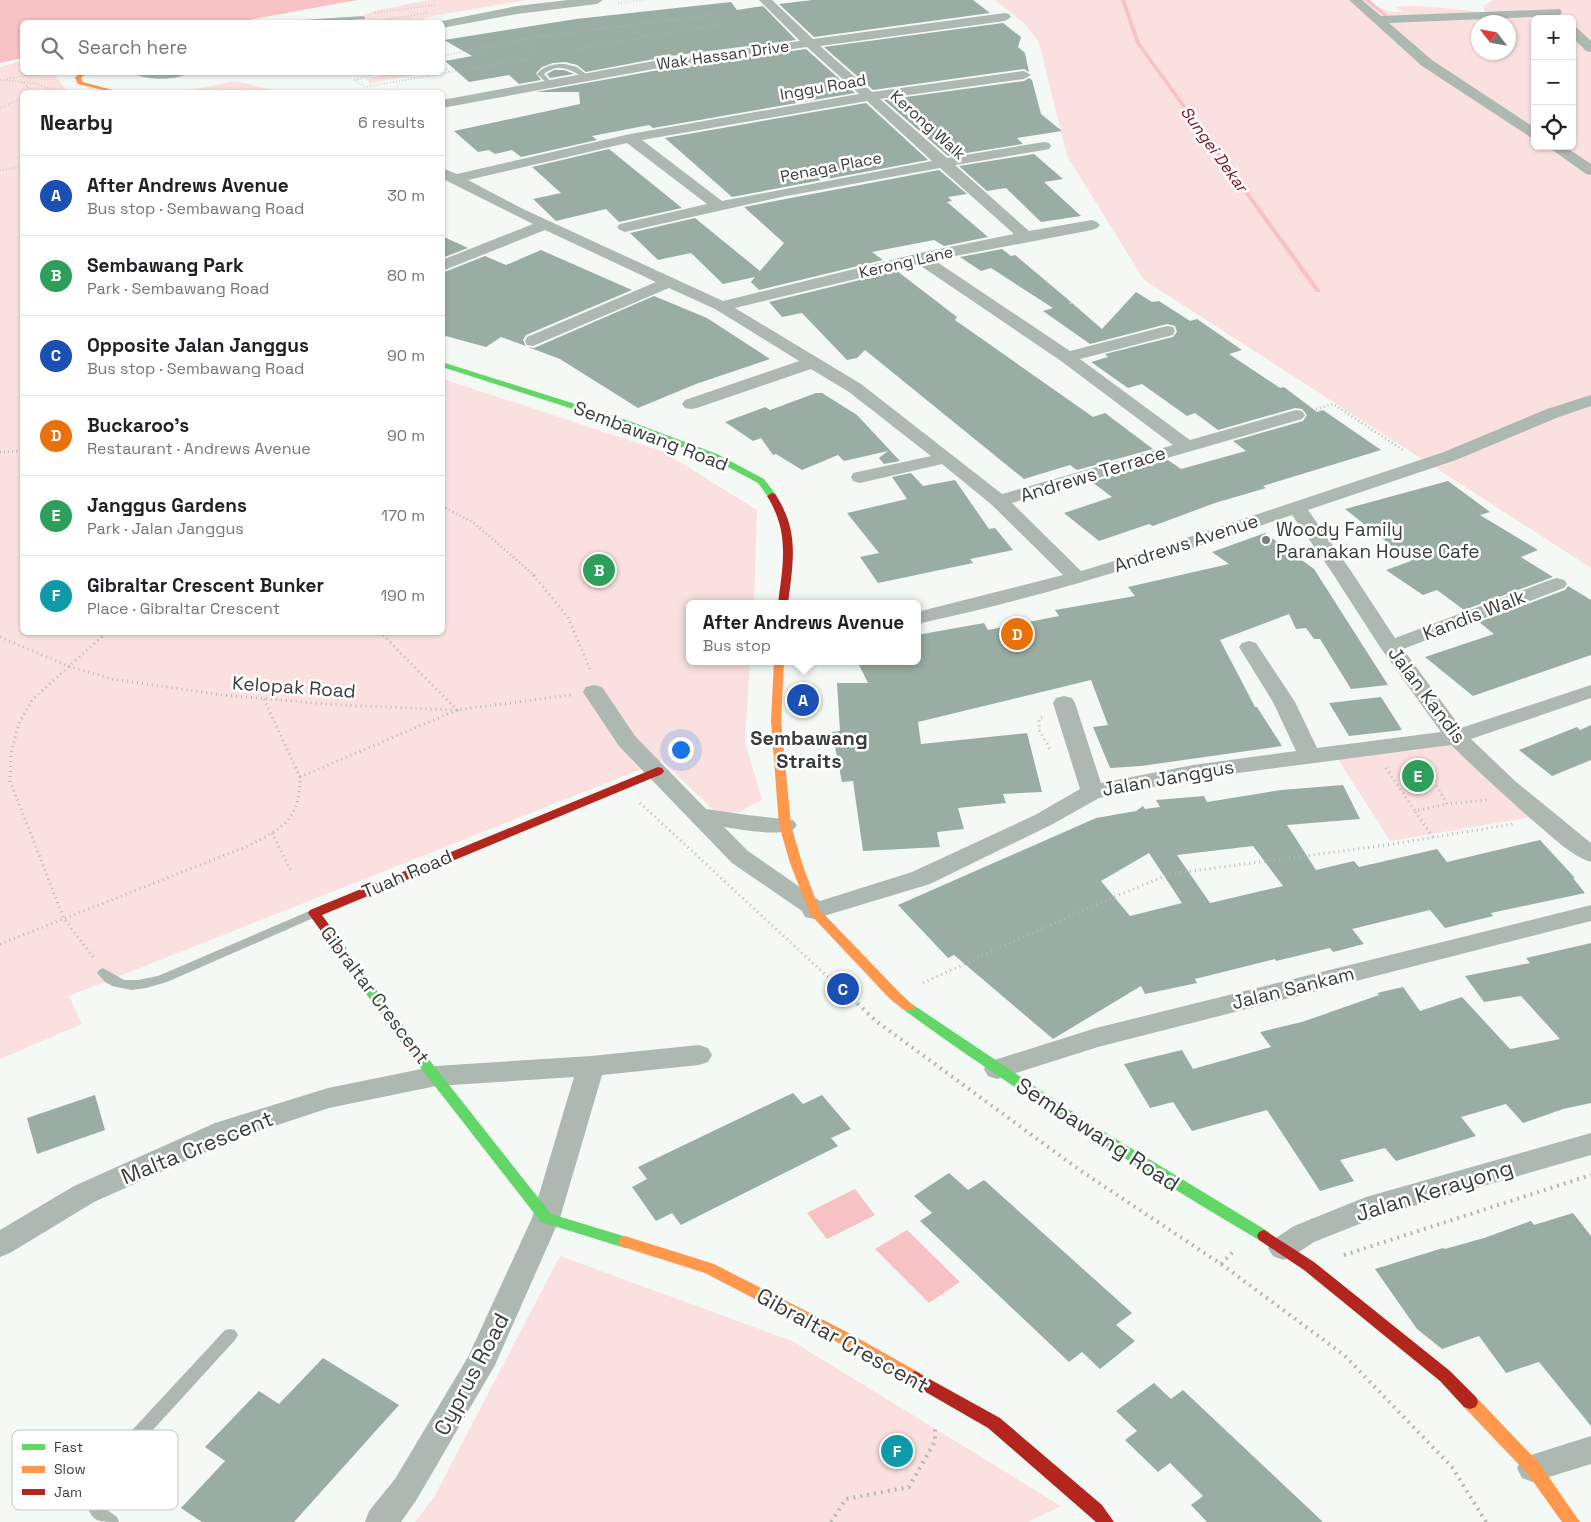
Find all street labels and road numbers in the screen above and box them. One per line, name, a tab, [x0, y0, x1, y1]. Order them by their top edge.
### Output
street label: Wak Hassan Drive	[655, 35, 791, 75]
street label: Inggu Road	[778, 69, 868, 105]
street label: Kerong Walk	[886, 86, 970, 165]
street label: Penaga Place	[779, 147, 883, 187]
street label: Kerong Lane	[857, 241, 955, 283]
street label: Sembawang Road	[570, 395, 732, 477]
street label: Andrews Terrace	[1017, 440, 1169, 508]
street label: Andrews Avenue	[1111, 508, 1261, 578]
street label: Kandis Walk	[1419, 584, 1529, 646]
street label: Jalan Kandis	[1382, 642, 1472, 748]
street label: Kelopak Road	[231, 670, 357, 704]
street label: Jalan Janggus	[1100, 754, 1236, 802]
street label: Tuah Road	[358, 844, 456, 904]
street label: Gibraltar Crescent	[315, 921, 435, 1069]
street label: Jalan Sankam	[1229, 961, 1357, 1015]
street label: Sembawang Road	[1011, 1071, 1185, 1197]
street label: Malta Crescent	[117, 1104, 277, 1190]
street label: Jalan Kerayong	[1352, 1153, 1516, 1227]
street label: Gibraltar Crescent	[752, 1281, 934, 1399]
street label: Cyprus Road	[427, 1308, 515, 1440]

